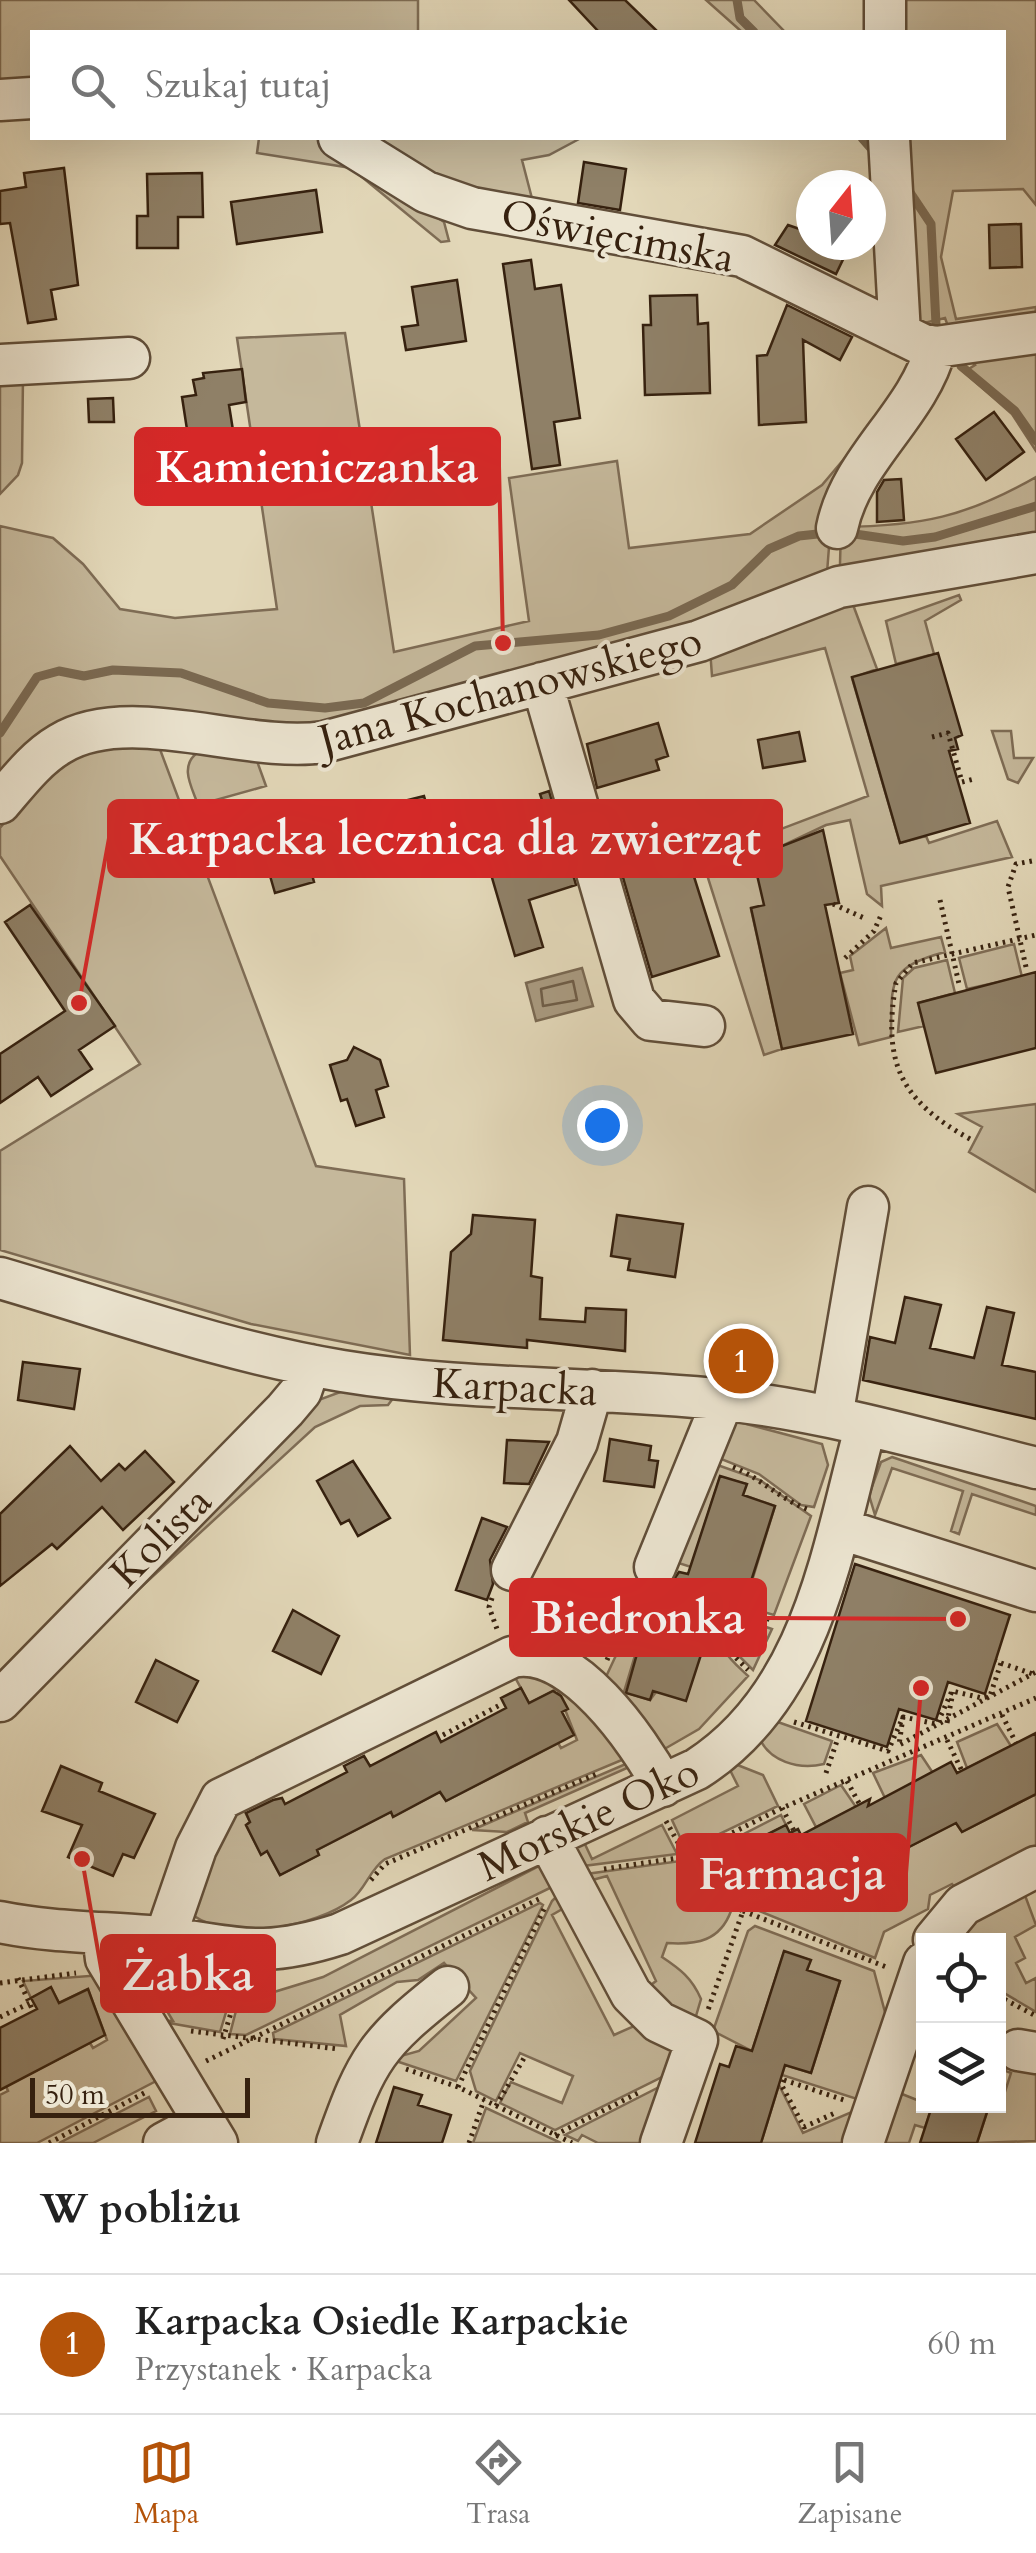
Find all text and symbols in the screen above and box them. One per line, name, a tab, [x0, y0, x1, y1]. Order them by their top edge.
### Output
search box	[30, 30, 1006, 140]
icon: search	[65, 58, 120, 113]
text: Szukaj tutaj	[145, 59, 332, 111]
north arrow	[796, 170, 886, 260]
street label: Oświęcimska	[496, 186, 739, 287]
callout: Kamieniczanka	[136, 429, 499, 504]
text: Kamieniczanka	[155, 437, 479, 498]
street label: Jana Kochanowskiego	[307, 612, 708, 771]
callout: Karpacka lecznica dla zwierząt	[109, 801, 781, 876]
text: Karpacka lecznica dla zwierząt	[129, 809, 761, 870]
your location	[577, 1100, 628, 1151]
pin: 1	[708, 1324, 774, 1398]
street label: Karpacka	[431, 1355, 599, 1420]
street label: Kolista	[98, 1474, 224, 1600]
callout: Biedronka	[511, 1580, 765, 1655]
text: Biedronka	[531, 1588, 745, 1649]
street label: Morskie Oko	[469, 1743, 708, 1895]
callout: Farmacja	[678, 1835, 906, 1910]
text: Farmacja	[698, 1844, 886, 1905]
map controls	[916, 1933, 1006, 2113]
button: locate	[916, 1933, 1006, 2023]
callout: Żabka	[102, 1936, 274, 2011]
text: Żabka	[122, 1945, 254, 2006]
button: layers	[916, 2023, 1006, 2113]
scale bar	[30, 2073, 250, 2118]
text: 50 m	[45, 2076, 105, 2114]
text: W pobliżu	[40, 2180, 241, 2237]
text: Karpacka Osiedle Karpackie	[135, 2296, 629, 2348]
text: 1	[64, 2322, 81, 2366]
text: 60 m	[928, 2322, 996, 2366]
text: Przystanek · Karpacka	[135, 2348, 432, 2392]
tab: Mapa	[134, 2435, 199, 2533]
tab: Trasa	[466, 2435, 530, 2533]
tab: Zapisane	[797, 2435, 902, 2533]

